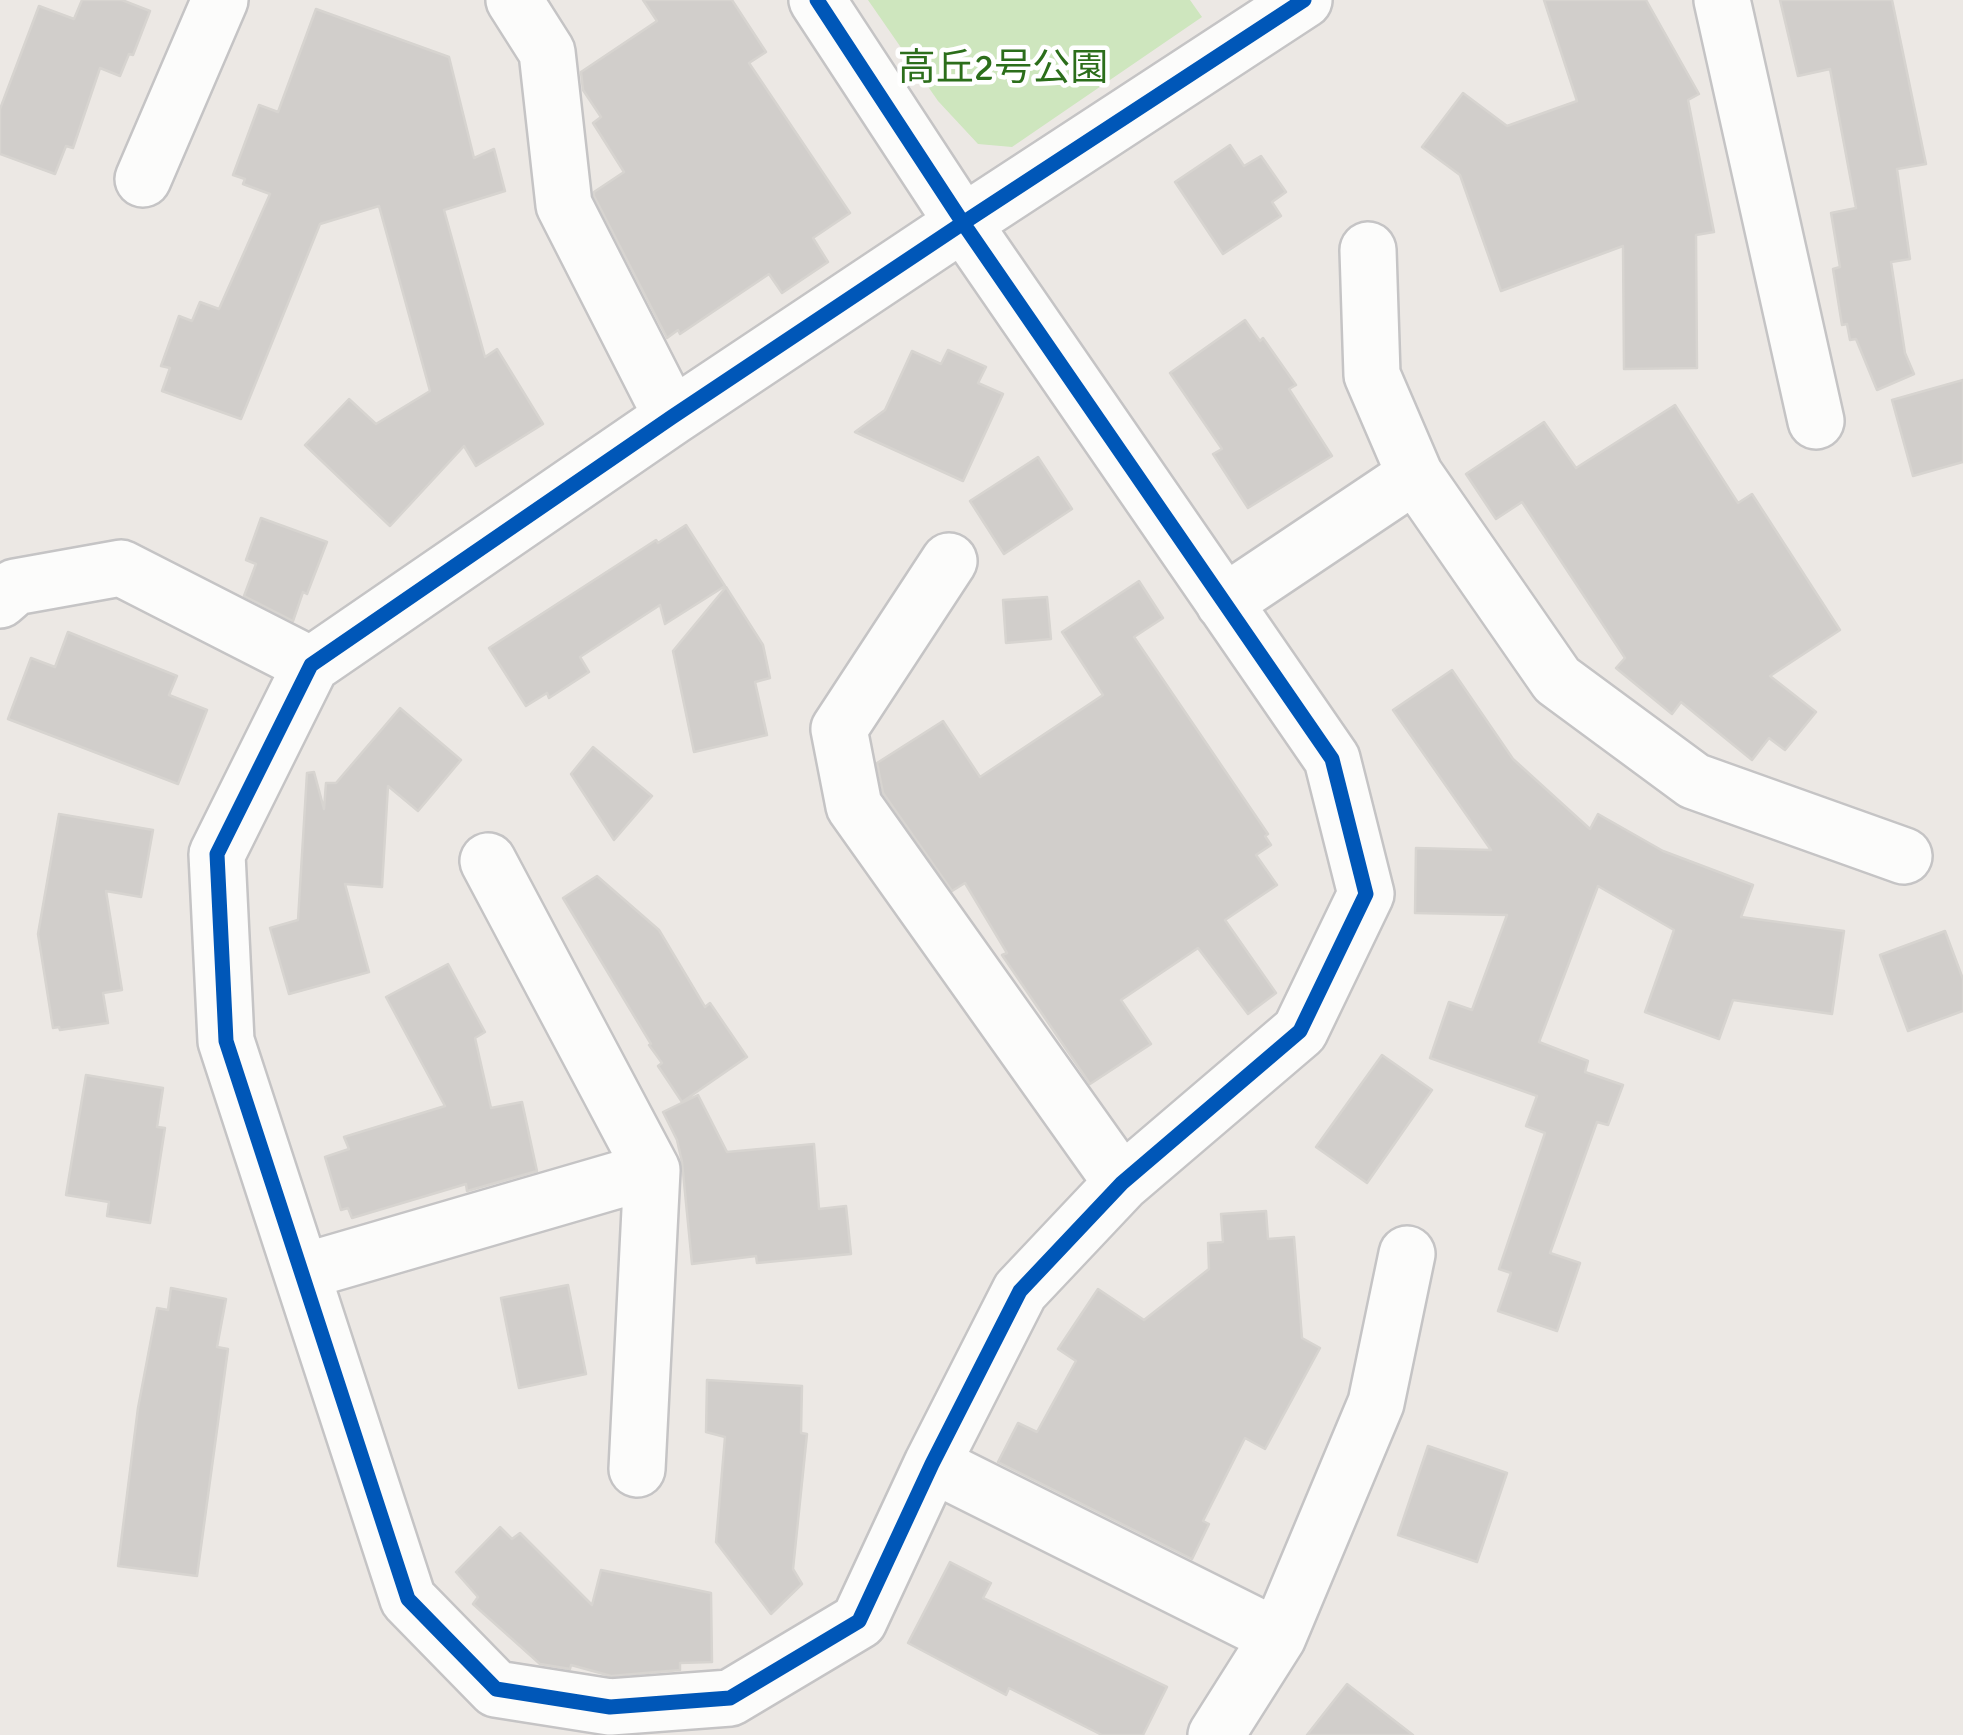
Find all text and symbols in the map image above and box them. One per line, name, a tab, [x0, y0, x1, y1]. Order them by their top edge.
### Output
park label: 高丘2号公園	[898, 47, 1108, 93]

